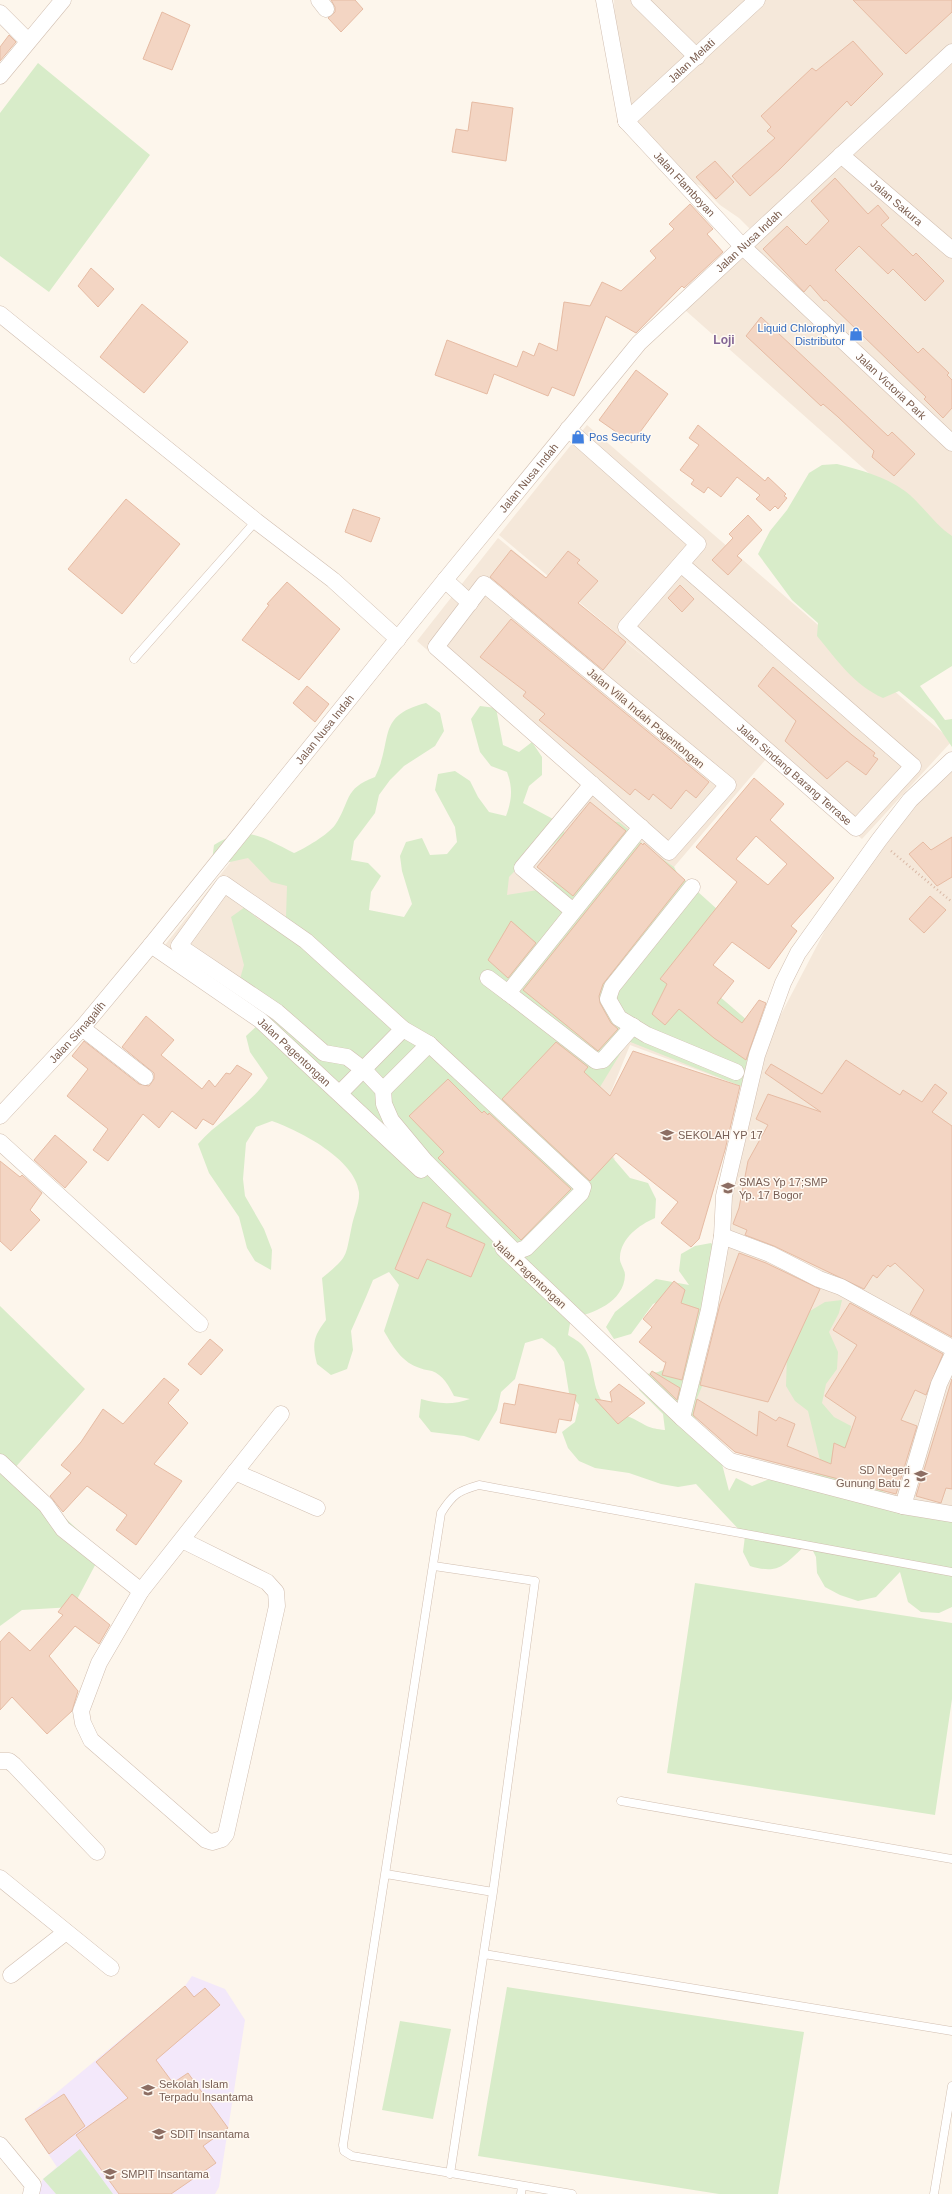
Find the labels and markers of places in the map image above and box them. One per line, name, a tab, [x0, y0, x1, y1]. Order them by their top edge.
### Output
place label: Liquid Chlorophyll Distributor	[758, 322, 845, 347]
shop icon: Liquid Chlorophyll Distributor	[848, 326, 864, 342]
shop icon: Pos Security	[570, 429, 586, 445]
place label: Pos Security	[589, 431, 651, 443]
school or university icon: SEKOLAH YP 17	[659, 1127, 675, 1143]
place label: SEKOLAH YP 17	[678, 1129, 763, 1141]
place label: SMAS Yp 17;SMP Yp. 17 Bogor	[739, 1176, 828, 1201]
school or university icon: SMAS Yp 17;SMP Yp. 17 Bogor	[720, 1180, 736, 1196]
place label: SD Negeri Gunung Batu 2	[836, 1464, 910, 1489]
school or university icon: SD Negeri Gunung Batu 2	[913, 1468, 929, 1484]
place label: Sekolah Islam Terpadu Insantama	[159, 2078, 254, 2103]
school or university icon: Sekolah Islam Terpadu Insantama	[140, 2082, 156, 2098]
school or university icon: SDIT Insantama	[151, 2126, 167, 2142]
place label: SDIT Insantama	[170, 2128, 250, 2140]
school or university icon: SMPIT Insantama	[102, 2166, 118, 2182]
place label: SMPIT Insantama	[121, 2168, 210, 2180]

